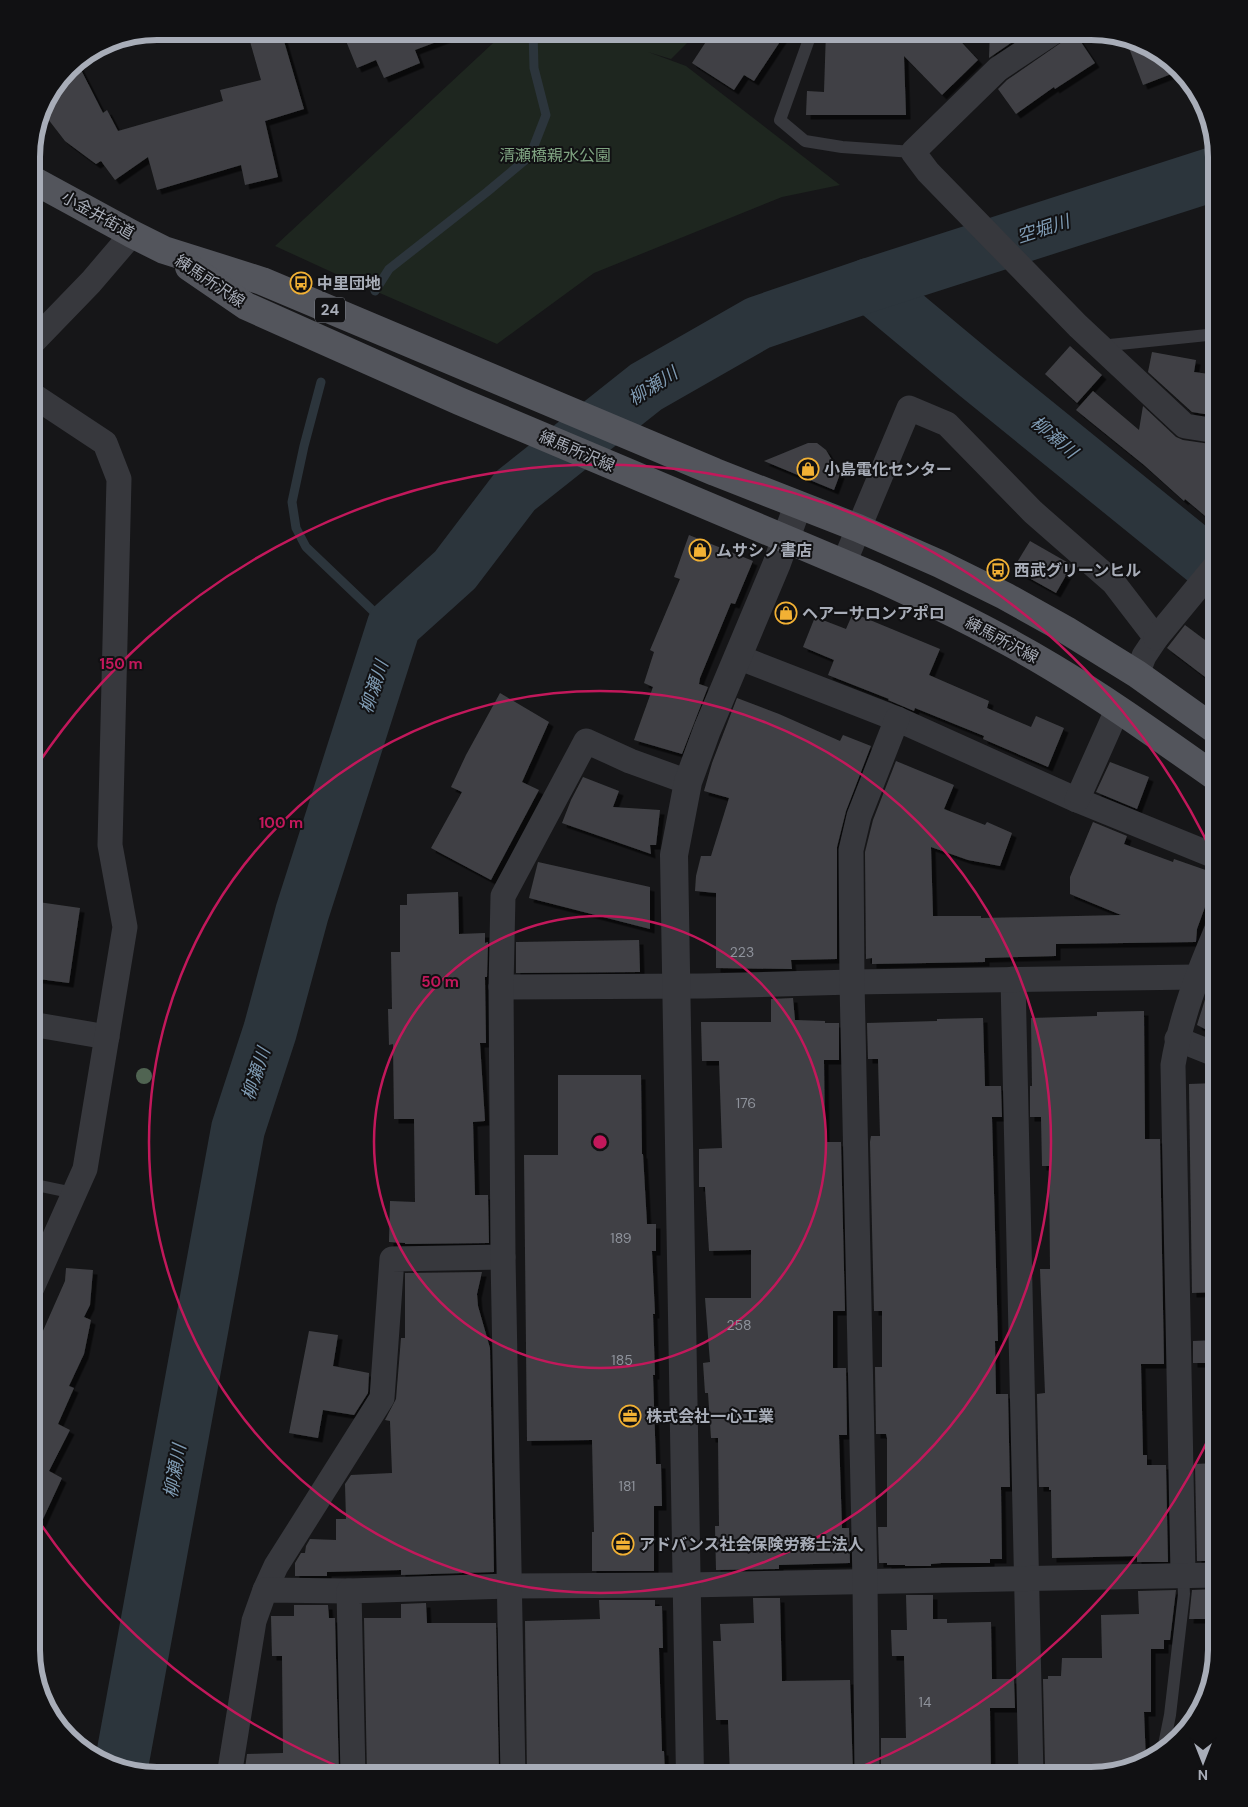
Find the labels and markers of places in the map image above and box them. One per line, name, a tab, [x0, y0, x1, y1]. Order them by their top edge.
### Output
bus stop icon: 中里団地	[289, 271, 313, 295]
place label: 中里団地	[317, 273, 381, 294]
shop icon: 小島電化センター	[796, 457, 820, 481]
place label: 小島電化センター	[824, 459, 952, 480]
shop icon: ムサシノ書店	[688, 538, 712, 562]
place label: ムサシノ書店	[716, 540, 812, 561]
bus stop icon: 西武グリーンヒル	[986, 558, 1010, 582]
place label: 西武グリーンヒル	[1014, 560, 1141, 581]
shop icon: ヘアーサロンアポロ	[774, 601, 798, 625]
place label: ヘアーサロンアポロ	[802, 603, 945, 624]
centre of rings	[591, 1133, 609, 1151]
office icon: 株式会社一心工業	[618, 1404, 642, 1428]
place label: 株式会社一心工業	[646, 1406, 774, 1427]
office icon: アドバンス社会保険労務士法人	[611, 1532, 635, 1556]
place label: アドバンス社会保険労務士法人	[639, 1534, 863, 1555]

